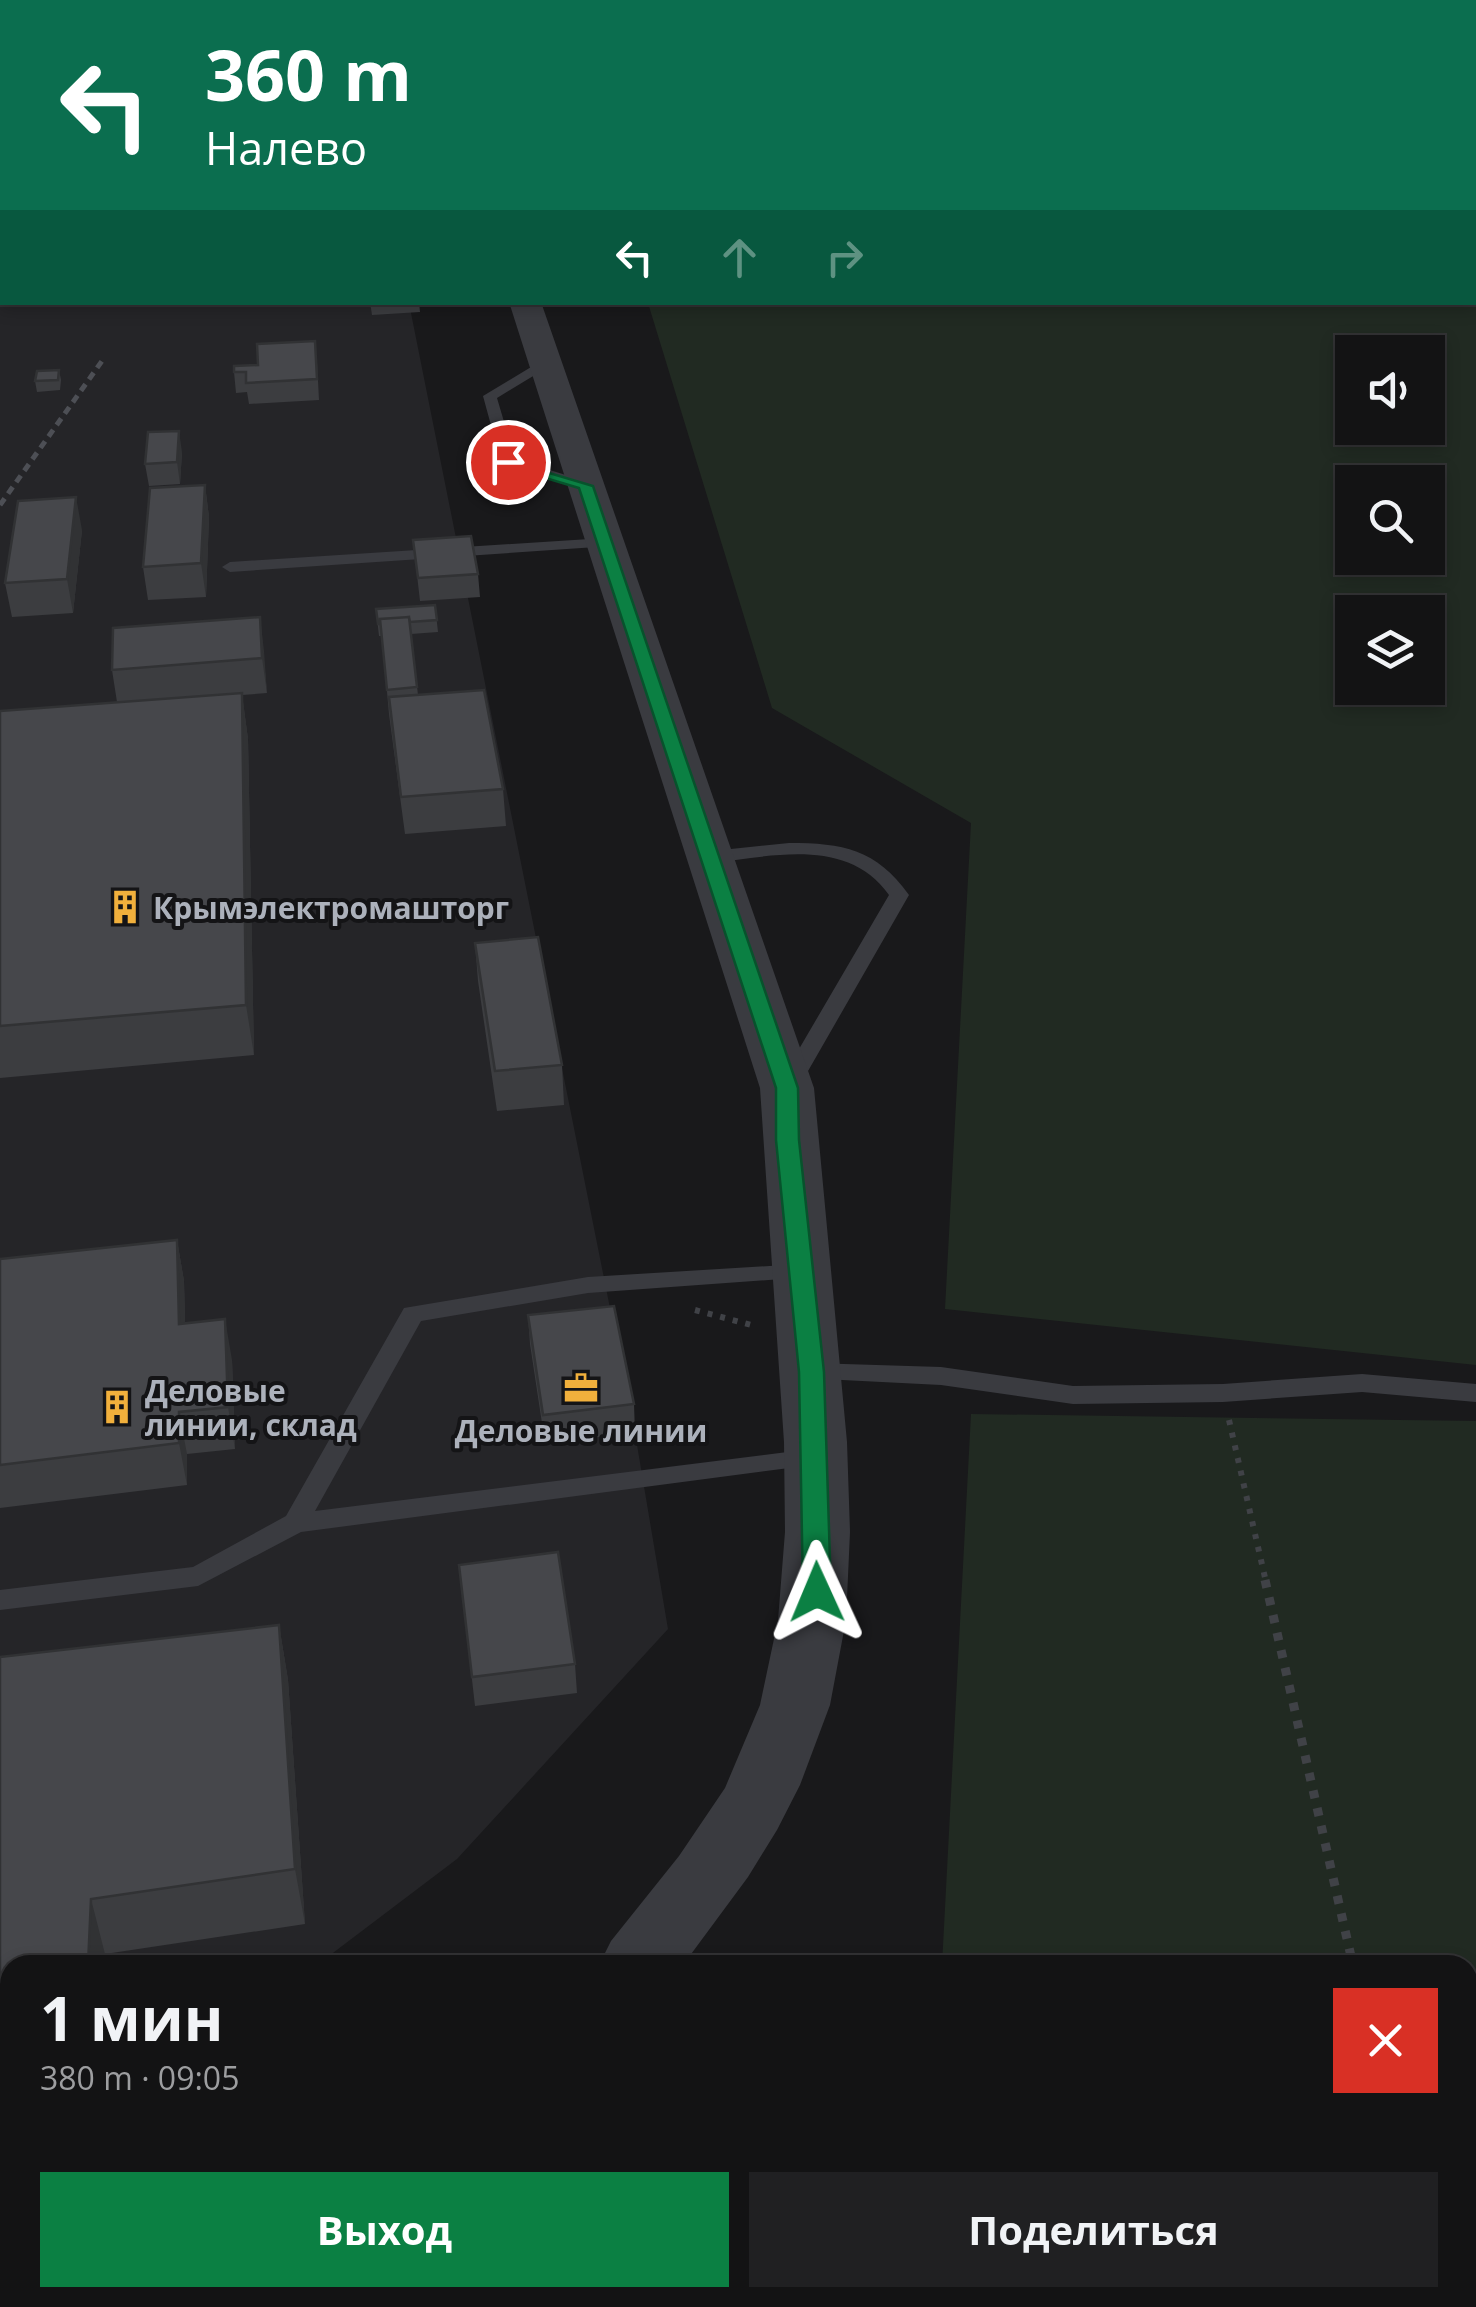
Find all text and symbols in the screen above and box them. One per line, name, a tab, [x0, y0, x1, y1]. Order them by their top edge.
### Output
text: 360 m	[205, 26, 412, 122]
icon: left	[40, 40, 170, 170]
text: Налево	[205, 117, 367, 178]
icon: left	[607, 230, 662, 285]
icon: ahead	[712, 230, 767, 285]
icon: right	[817, 230, 872, 285]
map controls	[1335, 335, 1445, 705]
button: sound	[1335, 335, 1445, 445]
pin	[466, 420, 551, 505]
icon: arrive	[481, 435, 536, 490]
button: search	[1335, 465, 1445, 575]
button: layers	[1335, 595, 1445, 705]
place label: Крымэлектромашторг	[153, 887, 509, 928]
building icon: Крымэлектромашторг	[106, 888, 144, 926]
office icon: Деловые линии	[562, 1369, 600, 1407]
place label: Деловые линии, склад	[145, 1370, 357, 1445]
building icon: Деловые линии, склад	[98, 1388, 136, 1426]
place label: Деловые линии	[455, 1410, 707, 1451]
position arrow	[765, 1540, 869, 1644]
text: 1 мин	[40, 1977, 224, 2059]
button: close	[1333, 1988, 1438, 2093]
text: 380 m · 09:05	[40, 2056, 239, 2099]
button: Выход	[40, 2172, 729, 2287]
button: Поделиться	[749, 2172, 1438, 2287]

